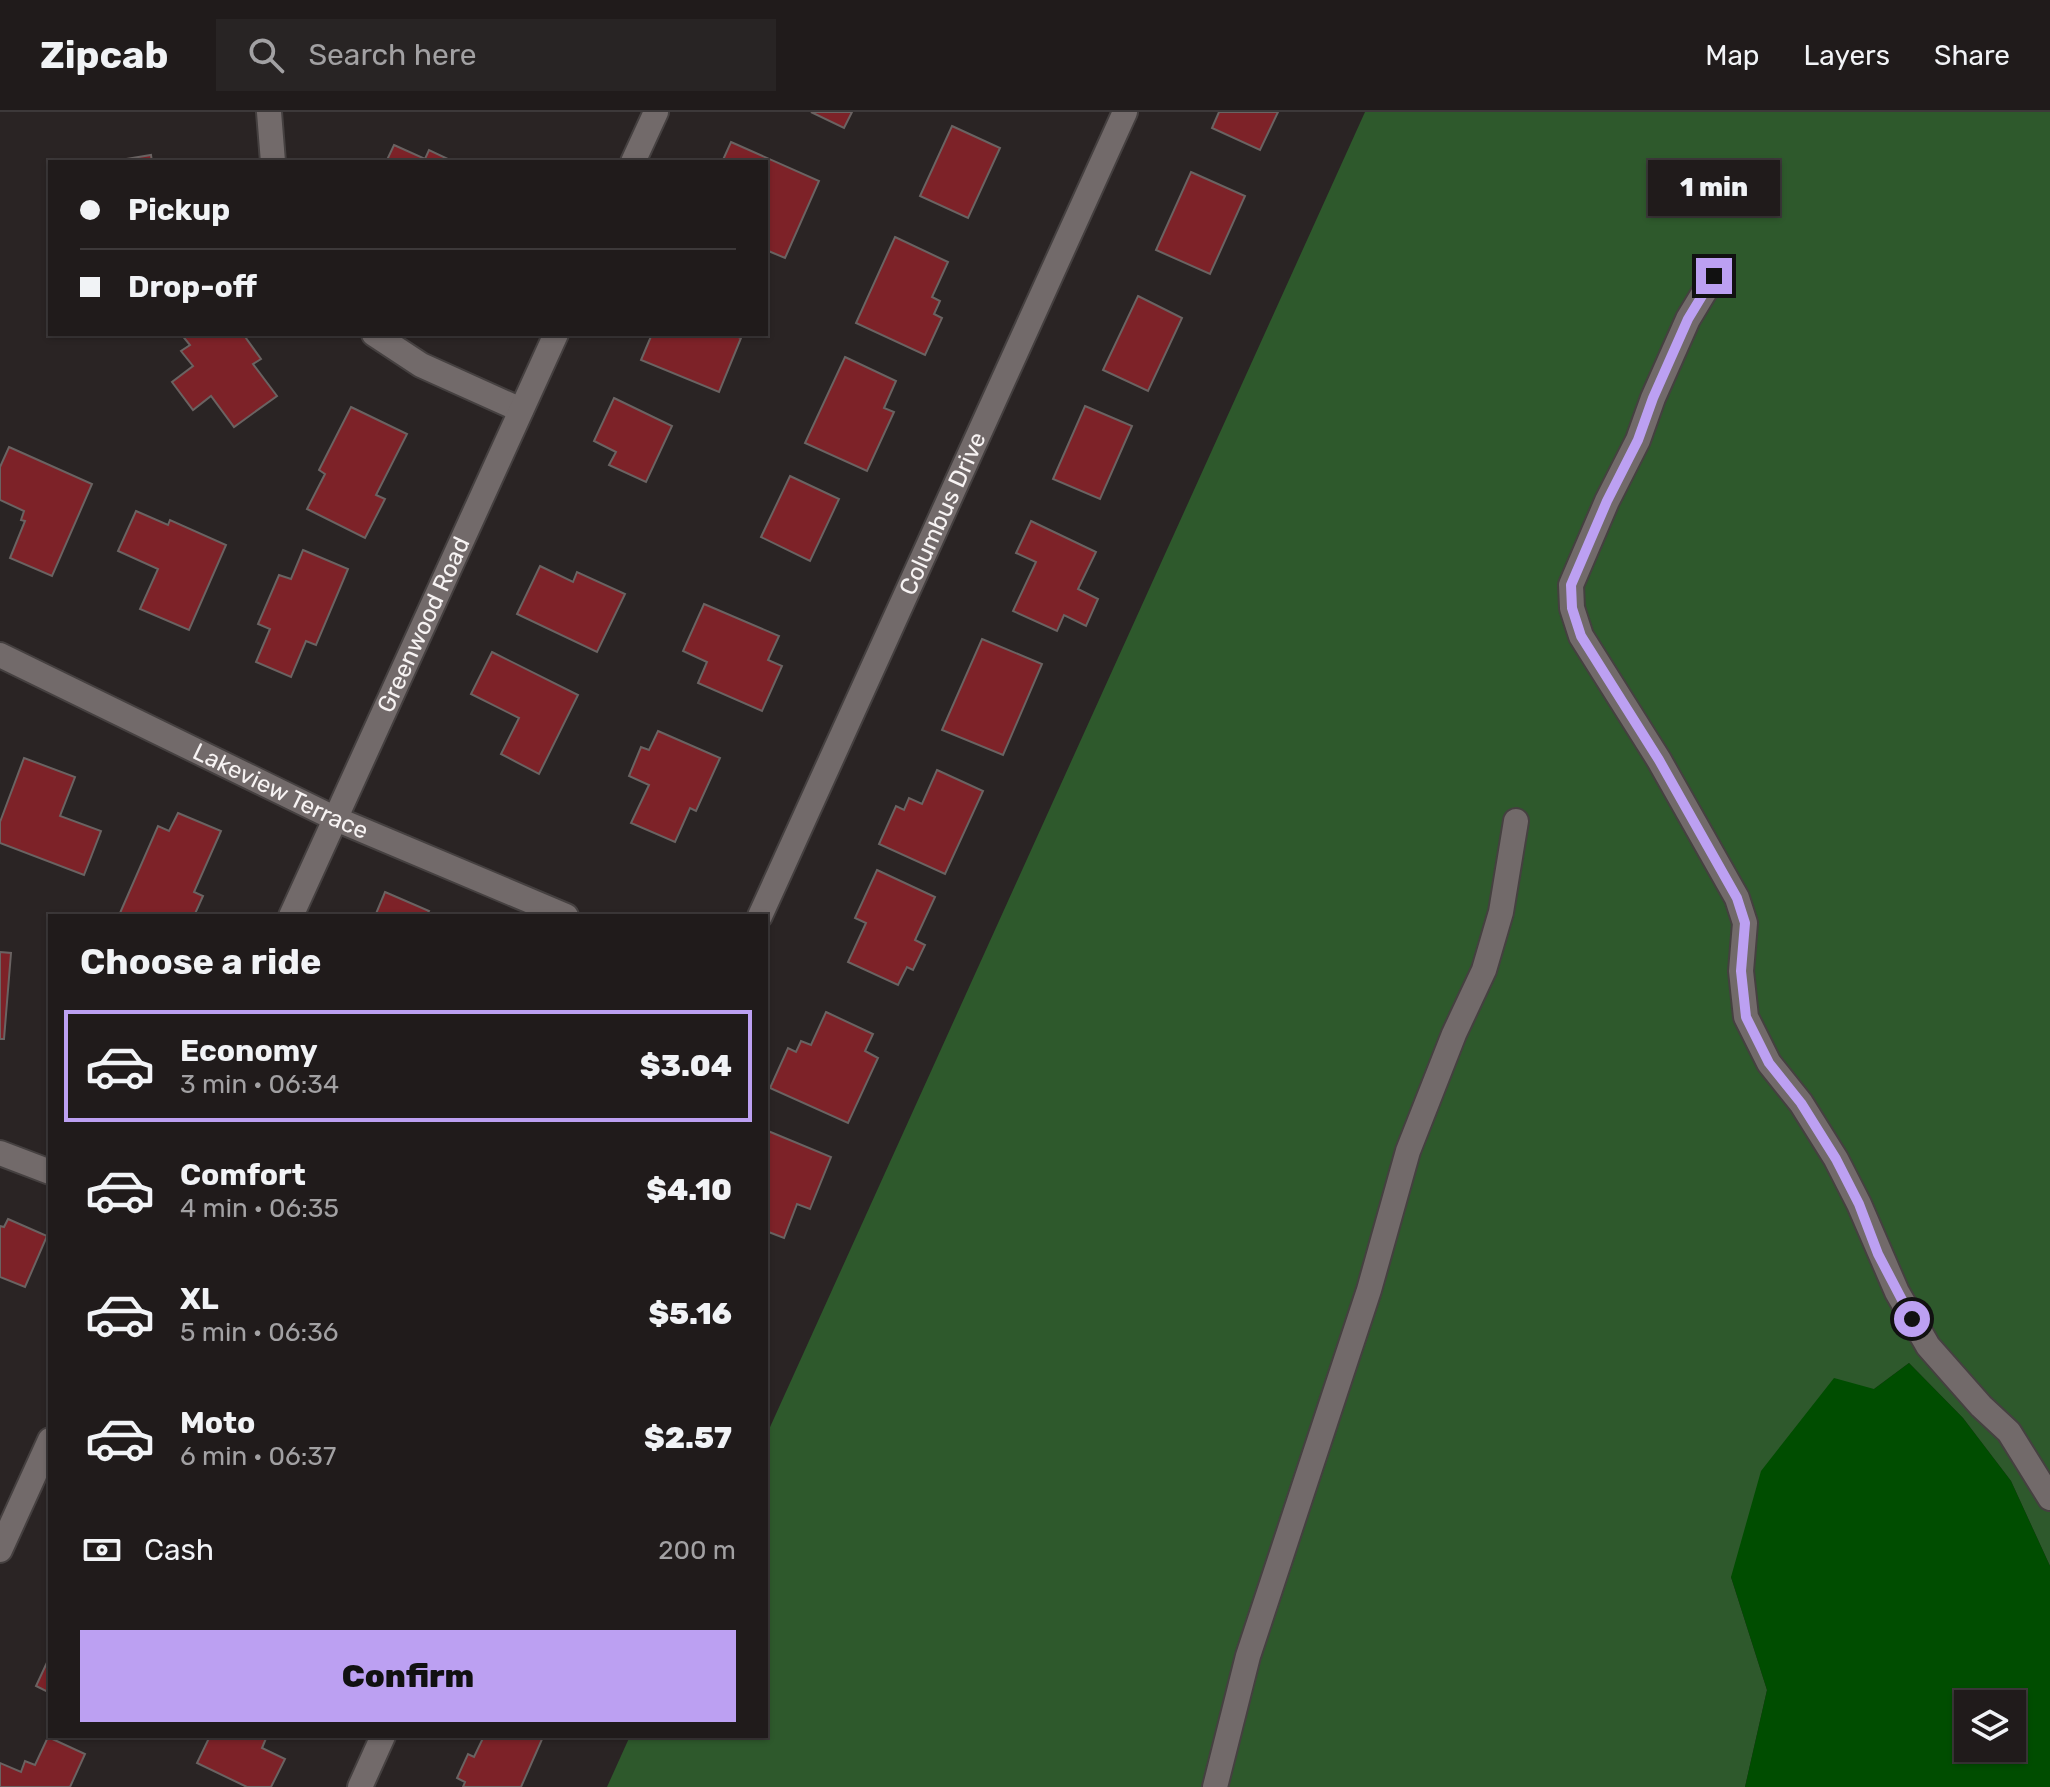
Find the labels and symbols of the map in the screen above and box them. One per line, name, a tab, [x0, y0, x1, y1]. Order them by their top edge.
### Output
callout: 1 min	[1648, 160, 1780, 216]
route end	[1696, 258, 1732, 294]
street label: Columbus Drive	[894, 428, 992, 599]
street label: Greenwood Road	[371, 532, 476, 717]
street label: Lakeview Terrace	[188, 737, 372, 845]
route start	[1894, 1301, 1930, 1337]

